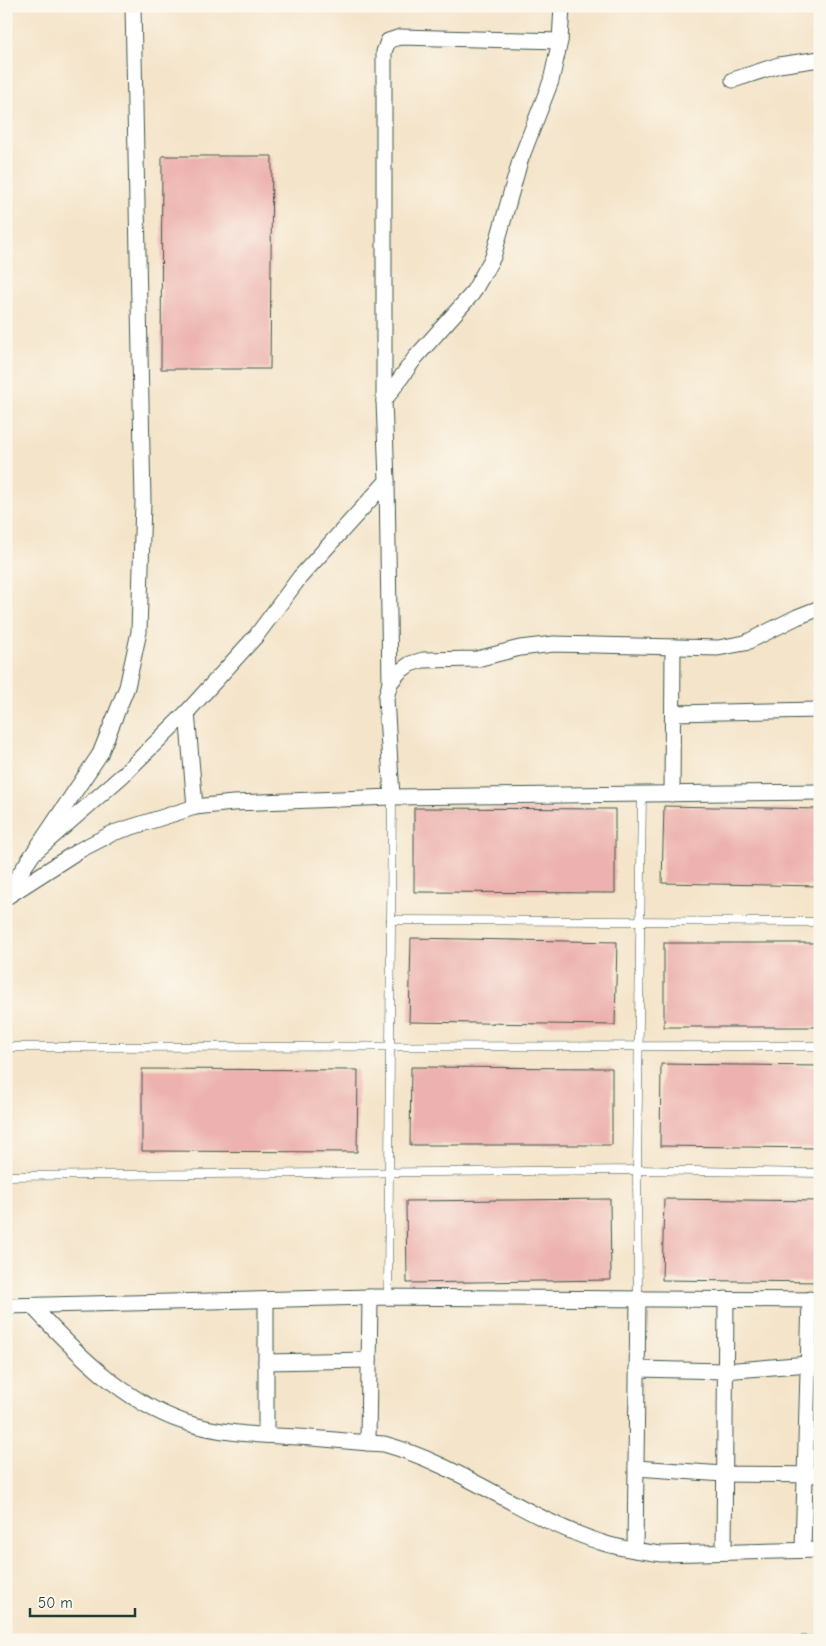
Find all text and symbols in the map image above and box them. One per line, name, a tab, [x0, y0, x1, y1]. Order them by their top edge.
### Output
scale bar	[30, 1586, 135, 1618]
text: 50 m	[38, 1594, 73, 1612]

